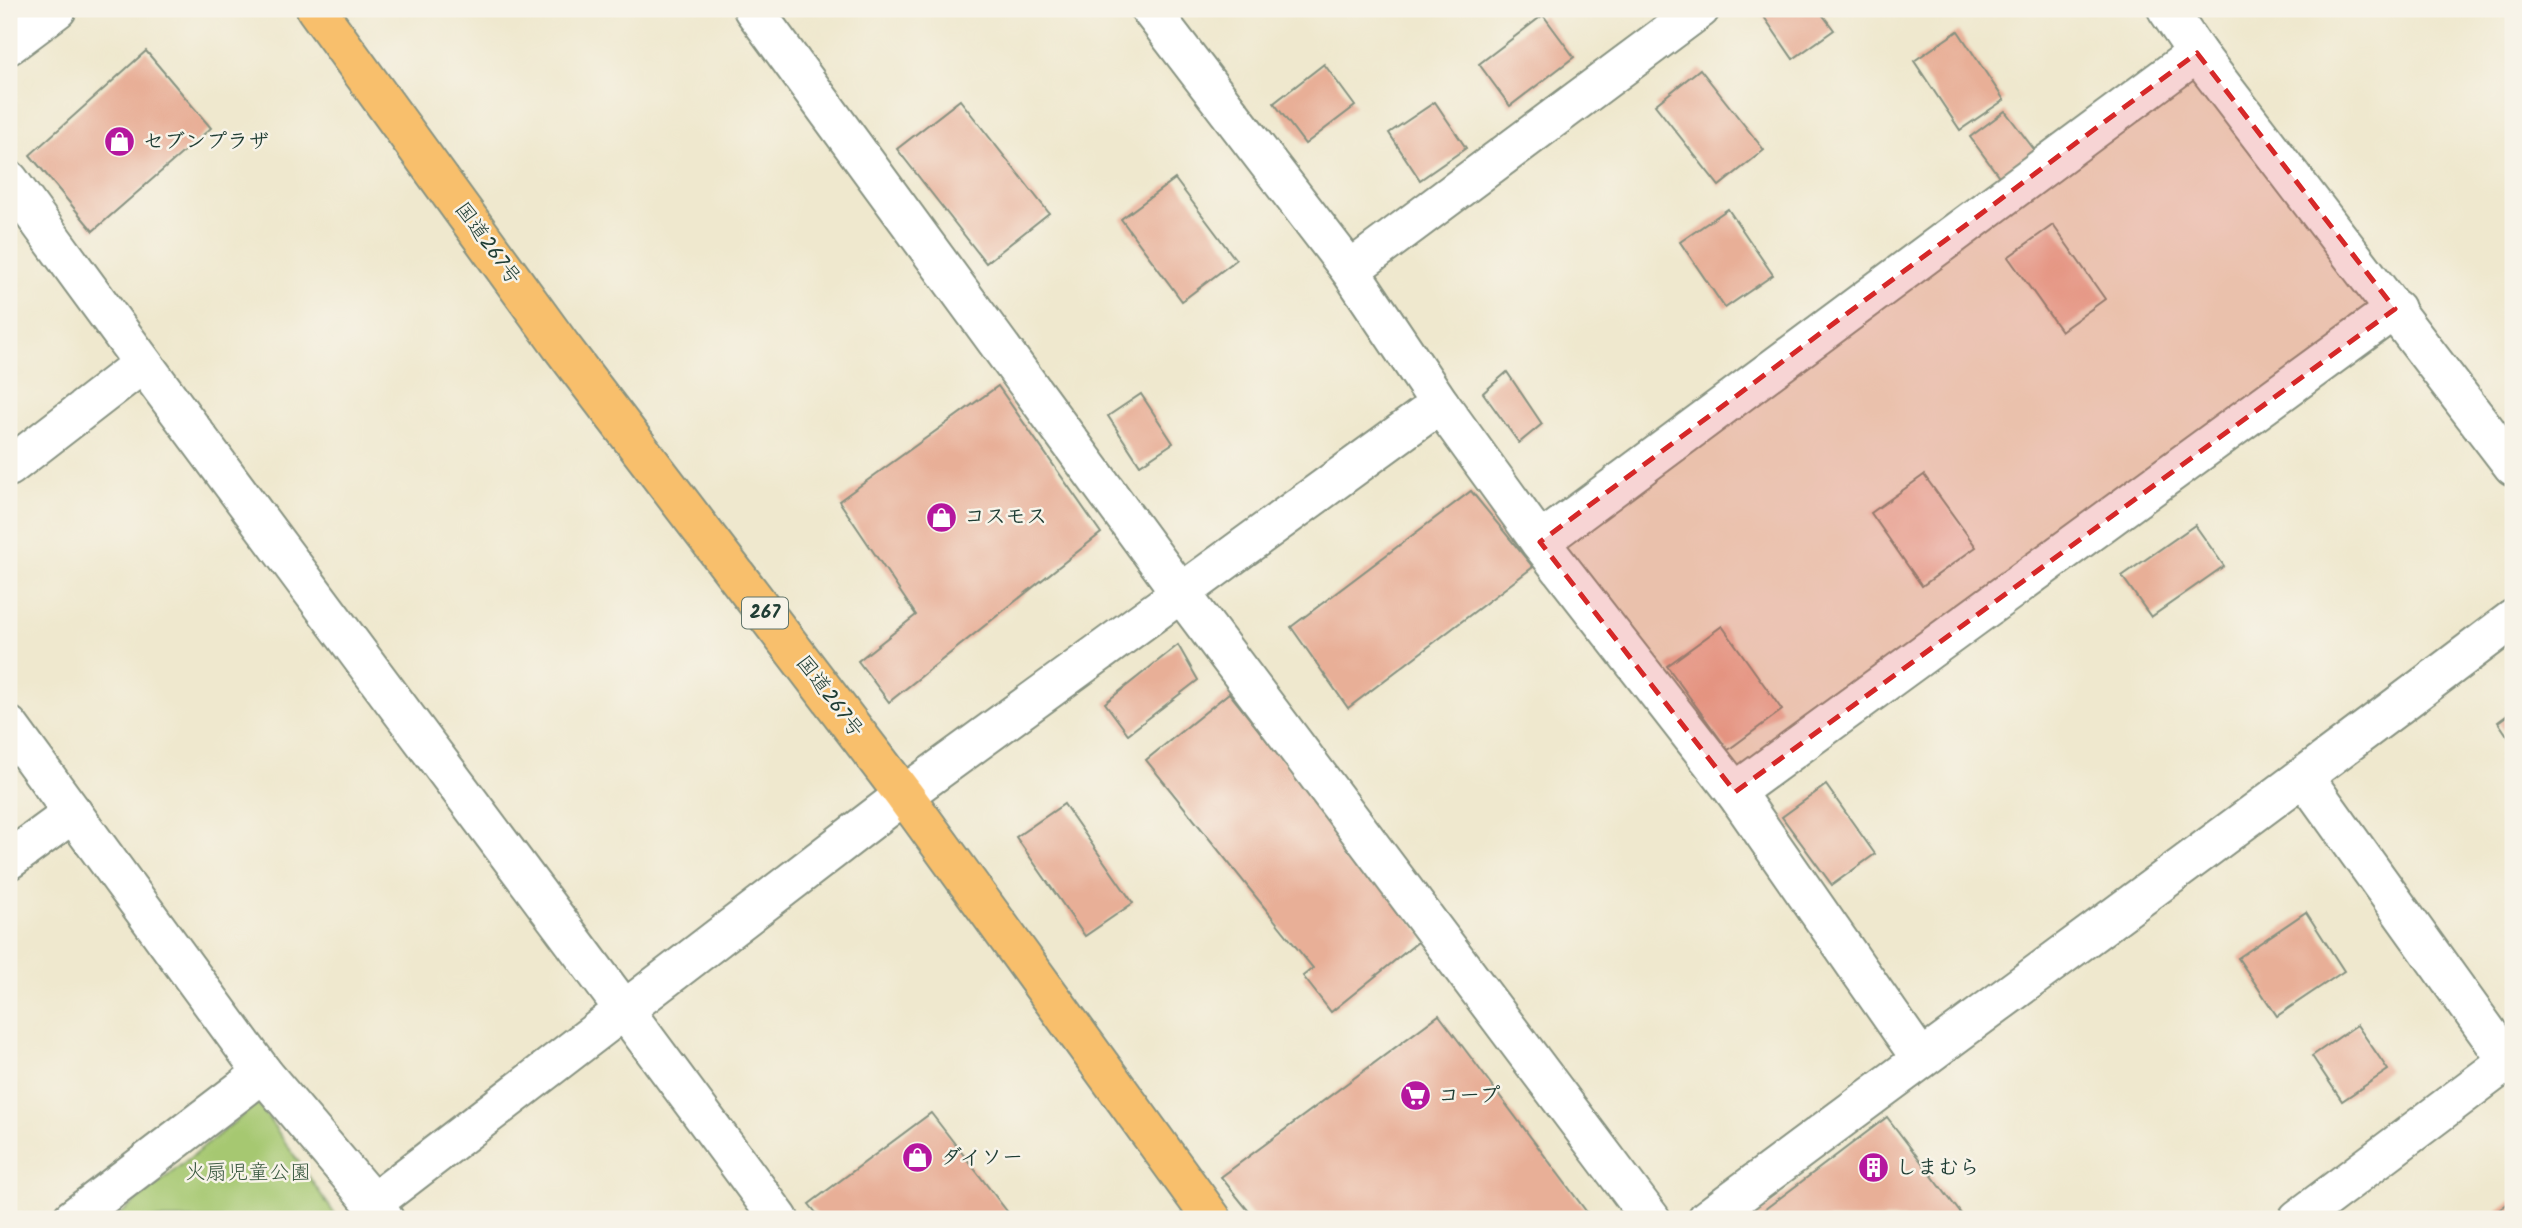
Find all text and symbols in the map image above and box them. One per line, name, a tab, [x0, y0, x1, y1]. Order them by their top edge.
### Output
shop icon: セブンプラザ	[103, 125, 137, 159]
place label: セブンプラザ	[143, 126, 269, 159]
street label: 国道267号	[445, 195, 529, 293]
shop icon: コスモス	[924, 500, 958, 534]
place label: コスモス	[964, 501, 1047, 534]
road number: 267	[742, 598, 788, 628]
street label: 国道267号	[787, 649, 871, 745]
supermarket icon: コープ	[1398, 1079, 1432, 1113]
place label: コープ	[1438, 1080, 1500, 1113]
shop icon: ダイソー	[901, 1141, 935, 1175]
place label: ダイソー	[941, 1142, 1023, 1175]
building icon: しまむら	[1856, 1151, 1890, 1185]
place label: しまむら	[1896, 1152, 1980, 1185]
park label: 火扇児童公園	[185, 1157, 311, 1190]

